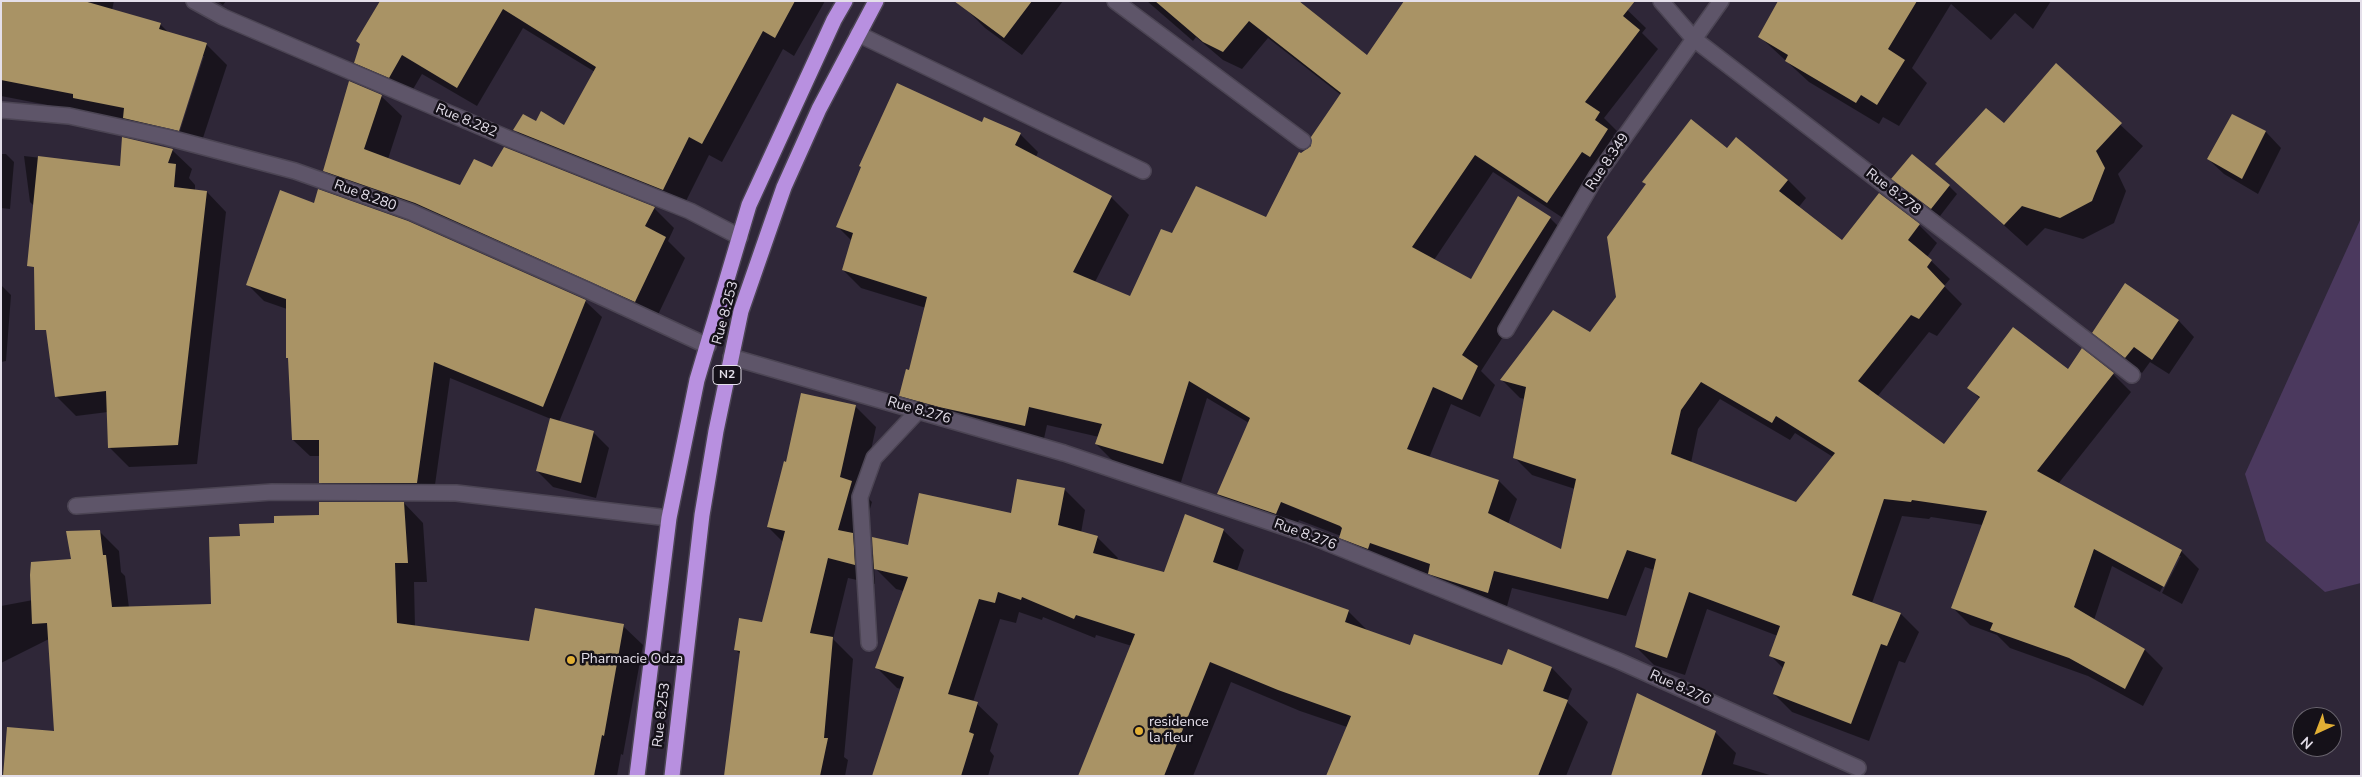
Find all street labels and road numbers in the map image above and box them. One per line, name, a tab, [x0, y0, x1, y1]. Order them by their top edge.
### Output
street label: Rue 8.282	[433, 101, 499, 141]
street label: Rue 8.349	[1583, 130, 1633, 194]
street label: Rue 8.278	[1862, 165, 1924, 219]
street label: Rue 8.280	[332, 177, 398, 215]
street label: Rue 8.253	[709, 279, 743, 347]
road number: N2	[713, 366, 741, 384]
street label: Rue 8.276	[885, 394, 953, 428]
street label: Rue 8.276	[1272, 516, 1338, 554]
street label: Rue 8.276	[1647, 667, 1713, 709]
street label: Rue 8.253	[650, 682, 674, 748]

